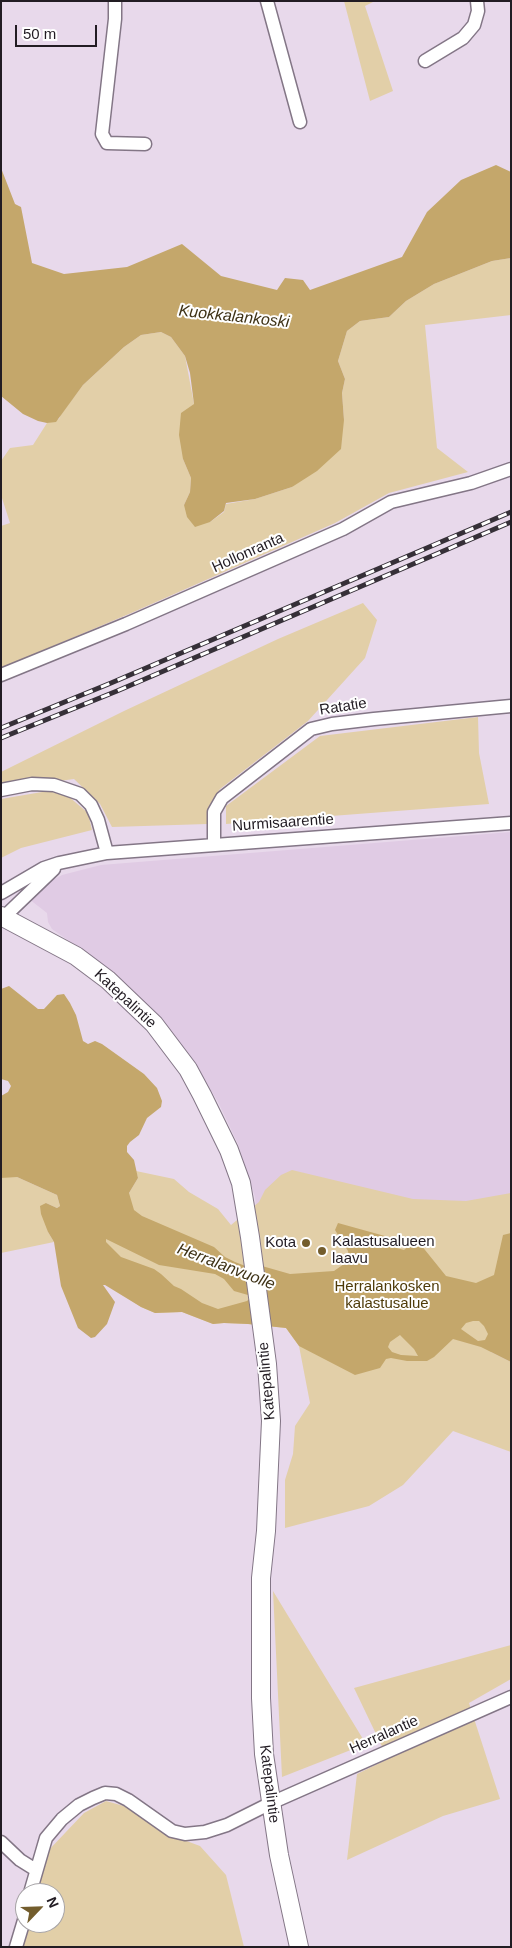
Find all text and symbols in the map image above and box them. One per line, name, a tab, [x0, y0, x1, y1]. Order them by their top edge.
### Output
scale bar	[18, 15, 100, 47]
text: 50 m	[23, 25, 56, 42]
water label: Kuokkalankoski	[178, 302, 290, 332]
street label: Hollonranta	[209, 529, 287, 577]
street label: Ratatie	[318, 694, 368, 720]
street label: Nurmisaarentie	[232, 810, 334, 836]
street label: Katepalintie	[90, 966, 160, 1032]
place label: Kalastusalueen laavu	[332, 1233, 435, 1268]
place label: Kota	[265, 1234, 296, 1252]
marker: Kota	[300, 1237, 312, 1249]
water label: Herralanvuolle	[174, 1240, 278, 1294]
marker: Kalastusalueen laavu	[316, 1245, 328, 1257]
park label: Herralankosken kalastusalue	[334, 1278, 440, 1313]
street label: Katepalintie	[255, 1341, 279, 1421]
street label: Herralantie	[347, 1712, 421, 1758]
street label: Katepalintie	[255, 1744, 283, 1824]
north arrow	[15, 1883, 65, 1933]
text: N	[43, 1894, 62, 1910]

